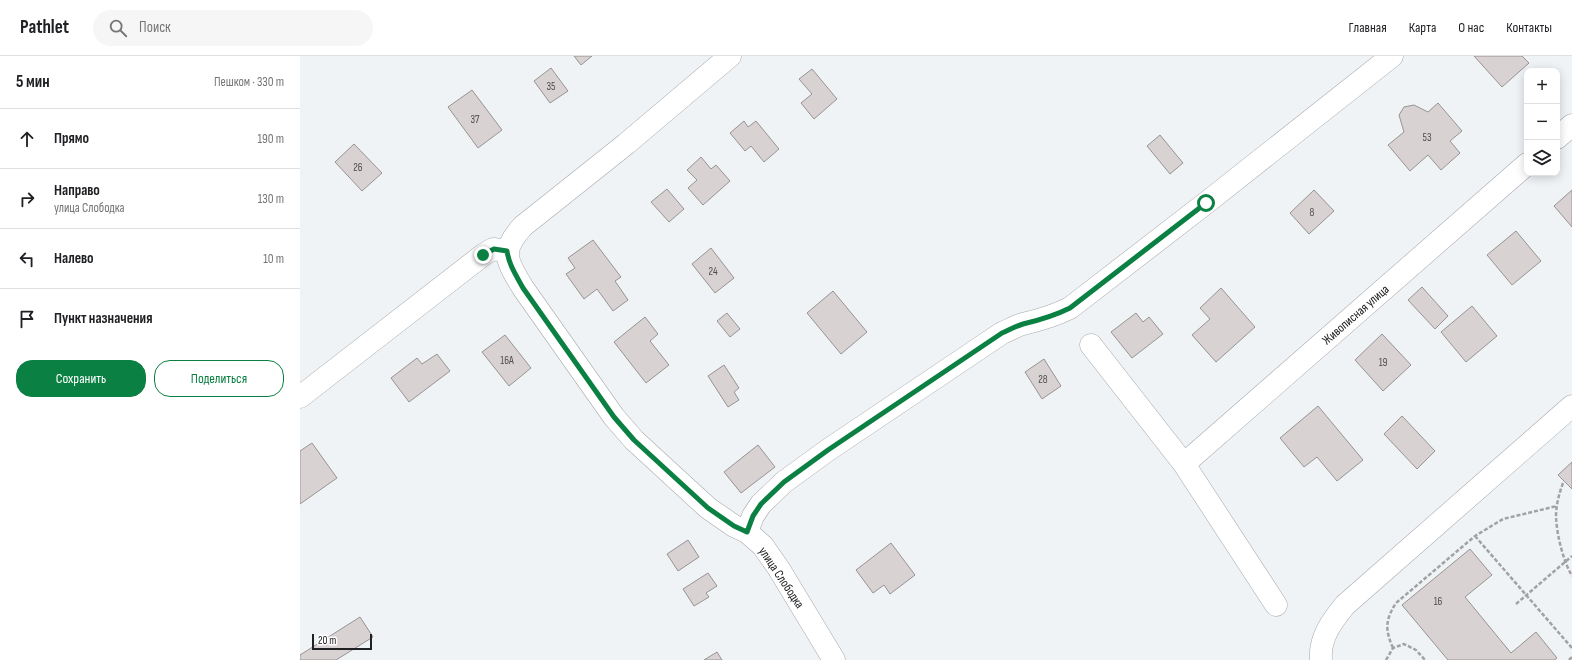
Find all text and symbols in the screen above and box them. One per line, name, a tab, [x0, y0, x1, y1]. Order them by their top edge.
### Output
search box	[93, 10, 373, 46]
text: Pathlet	[20, 16, 69, 39]
icon: search	[107, 17, 129, 39]
text: Поиск	[139, 18, 171, 37]
text: Главная	[1349, 19, 1387, 36]
text: Карта	[1409, 19, 1436, 36]
text: О нас	[1458, 19, 1484, 36]
text: Контакты	[1506, 19, 1552, 36]
map controls	[1524, 68, 1560, 176]
button: +	[1524, 68, 1560, 104]
text: 5 мин	[16, 72, 50, 92]
text: Пешком · 330 m	[214, 74, 284, 90]
house number: 35	[546, 80, 556, 93]
button: −	[1524, 104, 1560, 140]
house number: 37	[470, 113, 480, 126]
icon: ahead	[16, 128, 38, 150]
text: Прямо	[54, 129, 89, 148]
text: 190 m	[257, 131, 284, 147]
house number: 53	[1422, 131, 1432, 144]
button: layers	[1524, 140, 1560, 176]
house number: 26	[353, 161, 363, 174]
text: Направо	[54, 181, 100, 200]
icon: right	[16, 188, 38, 210]
text: 130 m	[258, 191, 284, 207]
route start	[1197, 194, 1215, 212]
text: улица Слободка	[54, 200, 125, 216]
house number: 8	[1310, 206, 1315, 219]
route end	[474, 246, 492, 264]
icon: left	[16, 248, 38, 270]
text: Налево	[54, 249, 94, 268]
text: 10 m	[263, 251, 284, 267]
house number: 24	[708, 265, 718, 278]
street label: Живописная улица	[1319, 281, 1392, 348]
icon: arrive	[16, 308, 38, 330]
text: Пункт назначения	[54, 309, 152, 328]
house number: 16А	[500, 354, 514, 367]
house number: 19	[1379, 356, 1387, 369]
button: Сохранить	[16, 360, 146, 397]
button: Поделиться	[154, 360, 284, 397]
house number: 28	[1038, 373, 1048, 386]
street label: улица Слободка	[755, 544, 808, 611]
house number: 16	[1434, 595, 1443, 608]
scale bar	[312, 632, 372, 651]
text: 20 m	[318, 634, 336, 647]

